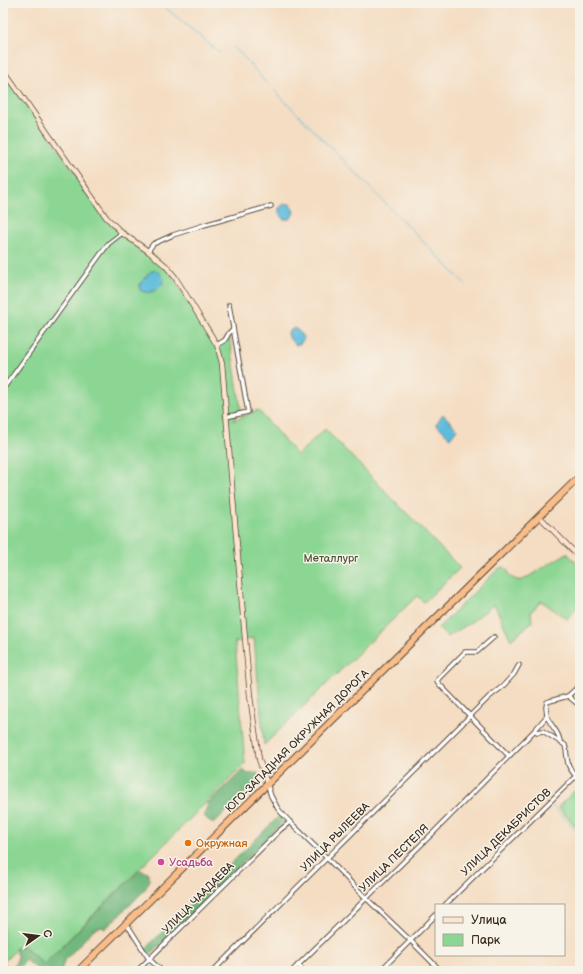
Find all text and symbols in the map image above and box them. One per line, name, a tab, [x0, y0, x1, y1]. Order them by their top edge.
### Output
park label: Металлург	[304, 552, 359, 565]
street label: ЮГО-ЗАПАДНАЯ ОКРУЖНАЯ ДОРОГА	[223, 667, 371, 815]
street label: УЛИЦА ДЕКАБРИСТОВ	[458, 786, 554, 878]
street label: УЛИЦА РЫЛЕЕВА	[298, 800, 372, 874]
street label: УЛИЦА ПЕСТЕЛЯ	[357, 822, 431, 894]
place label: Окружная	[196, 837, 248, 850]
marker: Окружная	[183, 838, 193, 848]
place label: Усадьба	[169, 856, 213, 869]
marker: Усадьба	[156, 857, 166, 867]
street label: УЛИЦА ЧААДАЕВА	[159, 859, 237, 937]
legend	[435, 904, 565, 956]
text: Улица	[471, 913, 507, 928]
north arrow	[18, 916, 58, 956]
text: С	[40, 928, 55, 939]
text: Парк	[471, 933, 501, 948]

